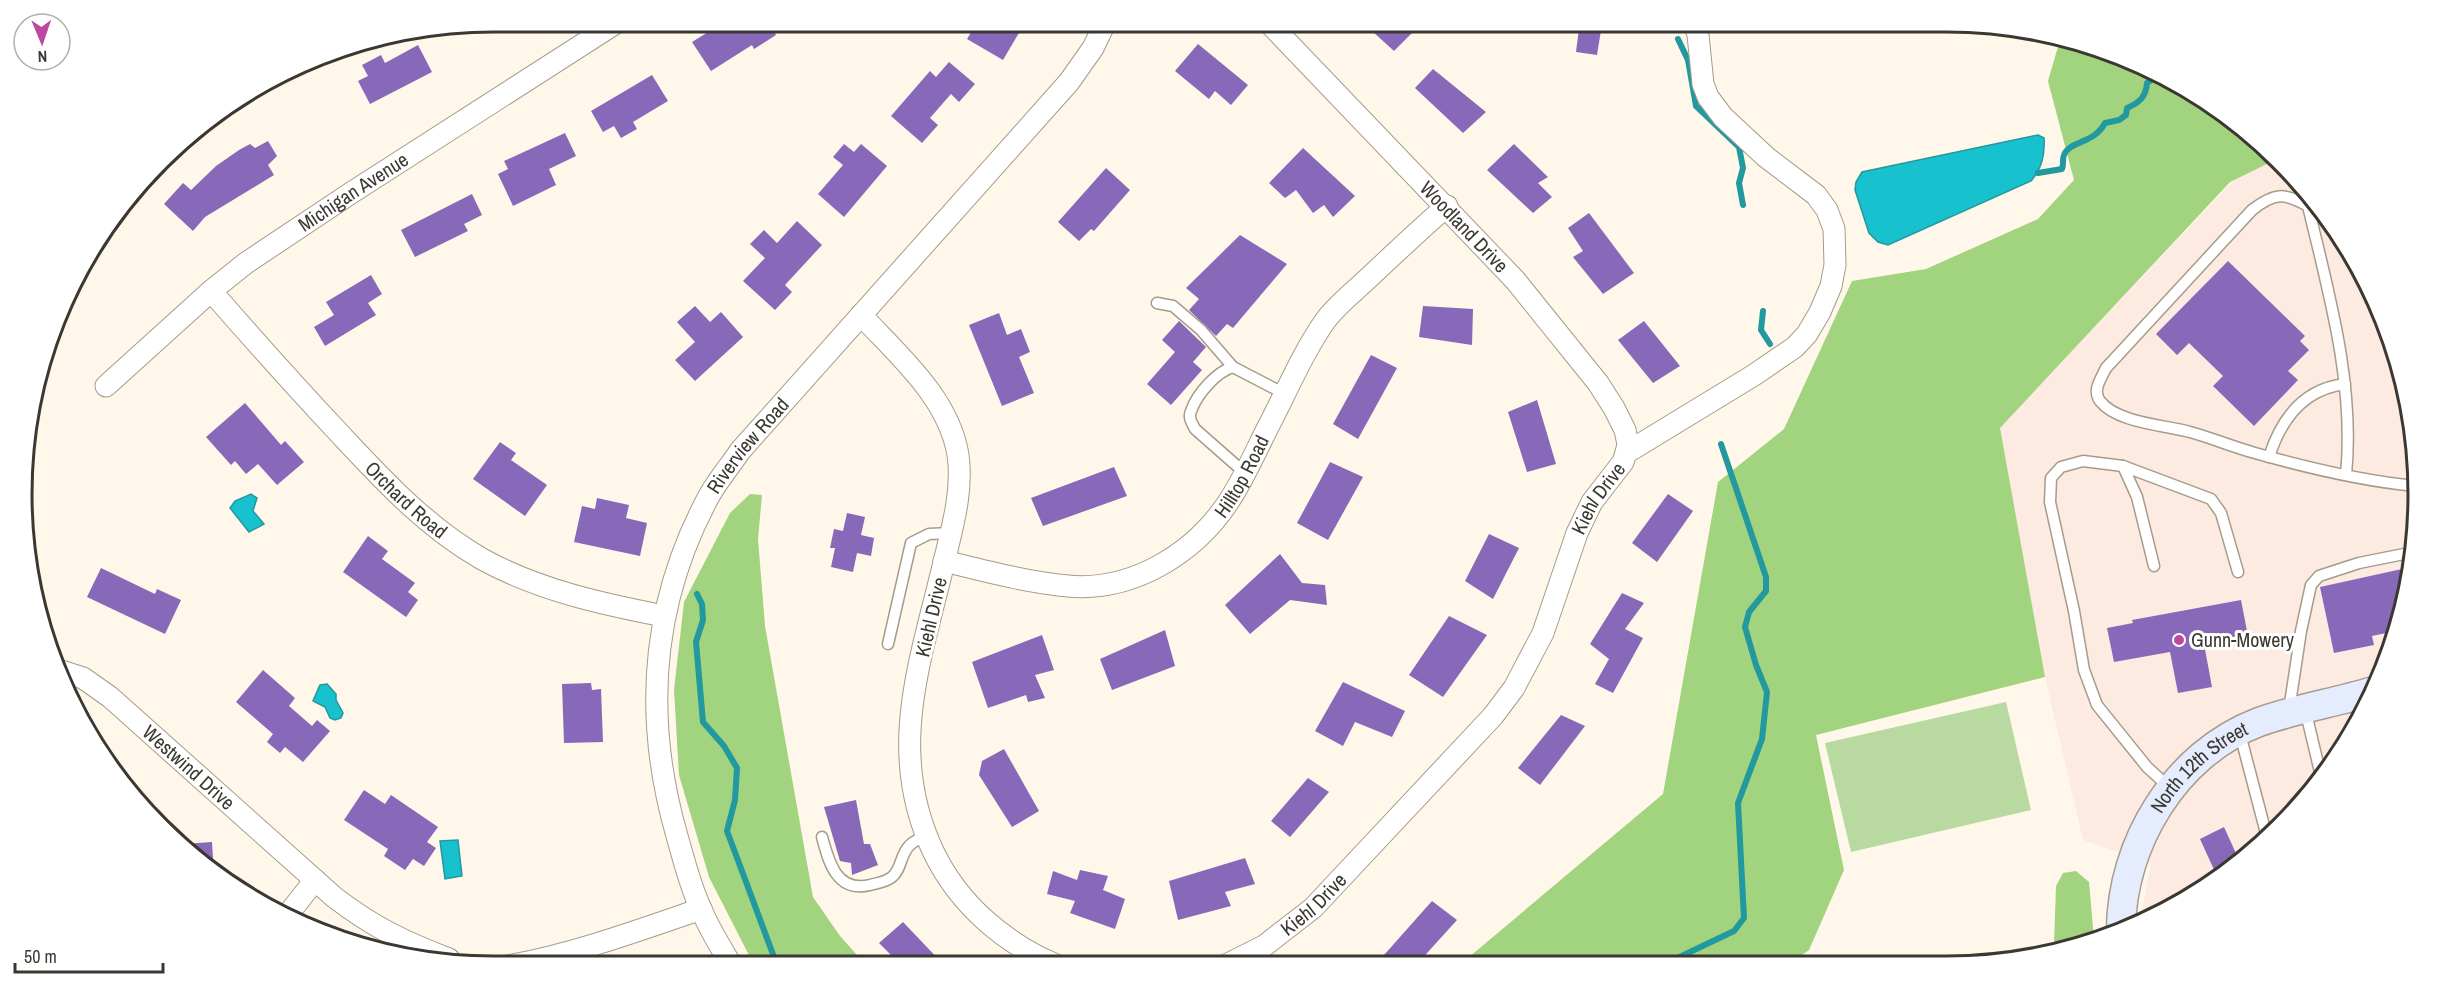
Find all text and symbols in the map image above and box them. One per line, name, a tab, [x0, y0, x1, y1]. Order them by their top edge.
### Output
north arrow	[12, 12, 72, 72]
text: N	[37, 46, 48, 68]
street label: Michigan Avenue	[293, 146, 413, 238]
street label: Woodland Drive	[1414, 175, 1515, 278]
street label: Riverview Road	[700, 391, 795, 498]
street label: Hilltop Road	[1208, 431, 1275, 523]
street label: Orchard Road	[359, 455, 453, 544]
street label: Kiehl Drive	[1564, 456, 1631, 539]
street label: Kiehl Drive	[908, 574, 953, 659]
place label: Gunn-Mowery	[2191, 626, 2295, 653]
marker: Gunn-Mowery	[2172, 633, 2186, 647]
street label: North 12th Street	[2144, 715, 2252, 818]
street label: Westwind Drive	[137, 718, 241, 815]
street label: Kiehl Drive	[1275, 867, 1352, 941]
scale bar	[15, 936, 164, 974]
text: 50 m	[24, 944, 57, 969]

